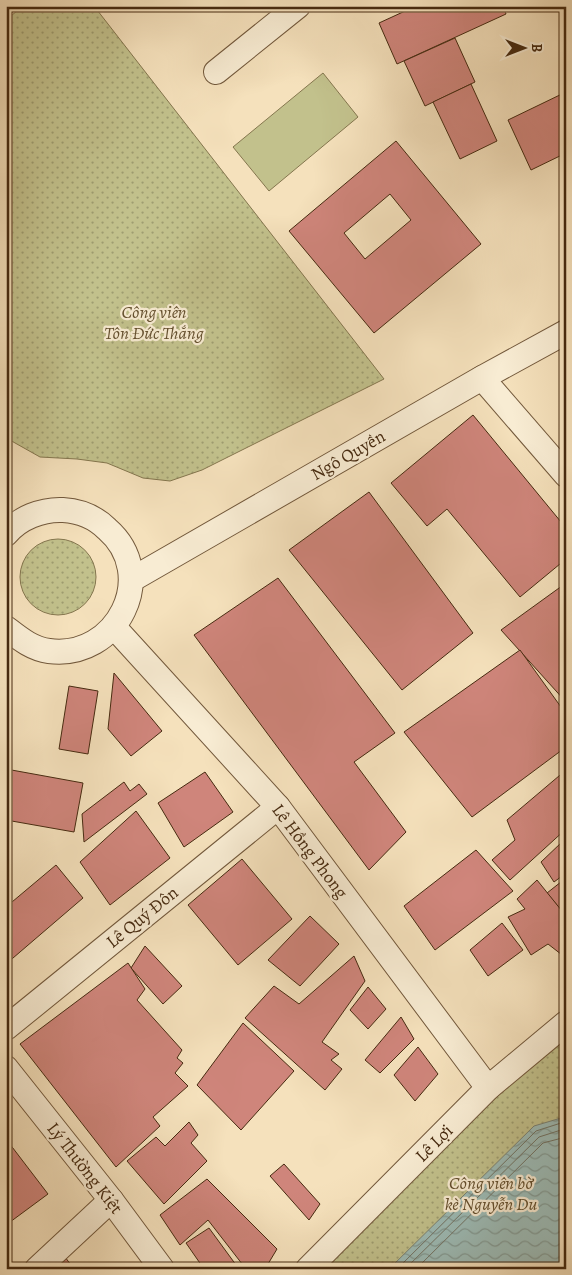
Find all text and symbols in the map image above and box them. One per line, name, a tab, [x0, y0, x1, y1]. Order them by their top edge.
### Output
north arrow	[500, 22, 550, 72]
text: B	[527, 44, 546, 53]
park label: Công viên Tôn Đức Thắng	[104, 300, 204, 345]
street label: Ngô Quyền	[306, 424, 390, 486]
street label: Lê Hồng Phong	[266, 799, 354, 903]
street label: Lê Quý Đôn	[101, 880, 183, 953]
street label: Lý Thường Kiệt	[42, 1117, 128, 1219]
street label: Lê Lợi	[410, 1119, 458, 1167]
park label: Công viên bờ kè Nguyễn Du	[445, 1171, 538, 1216]

